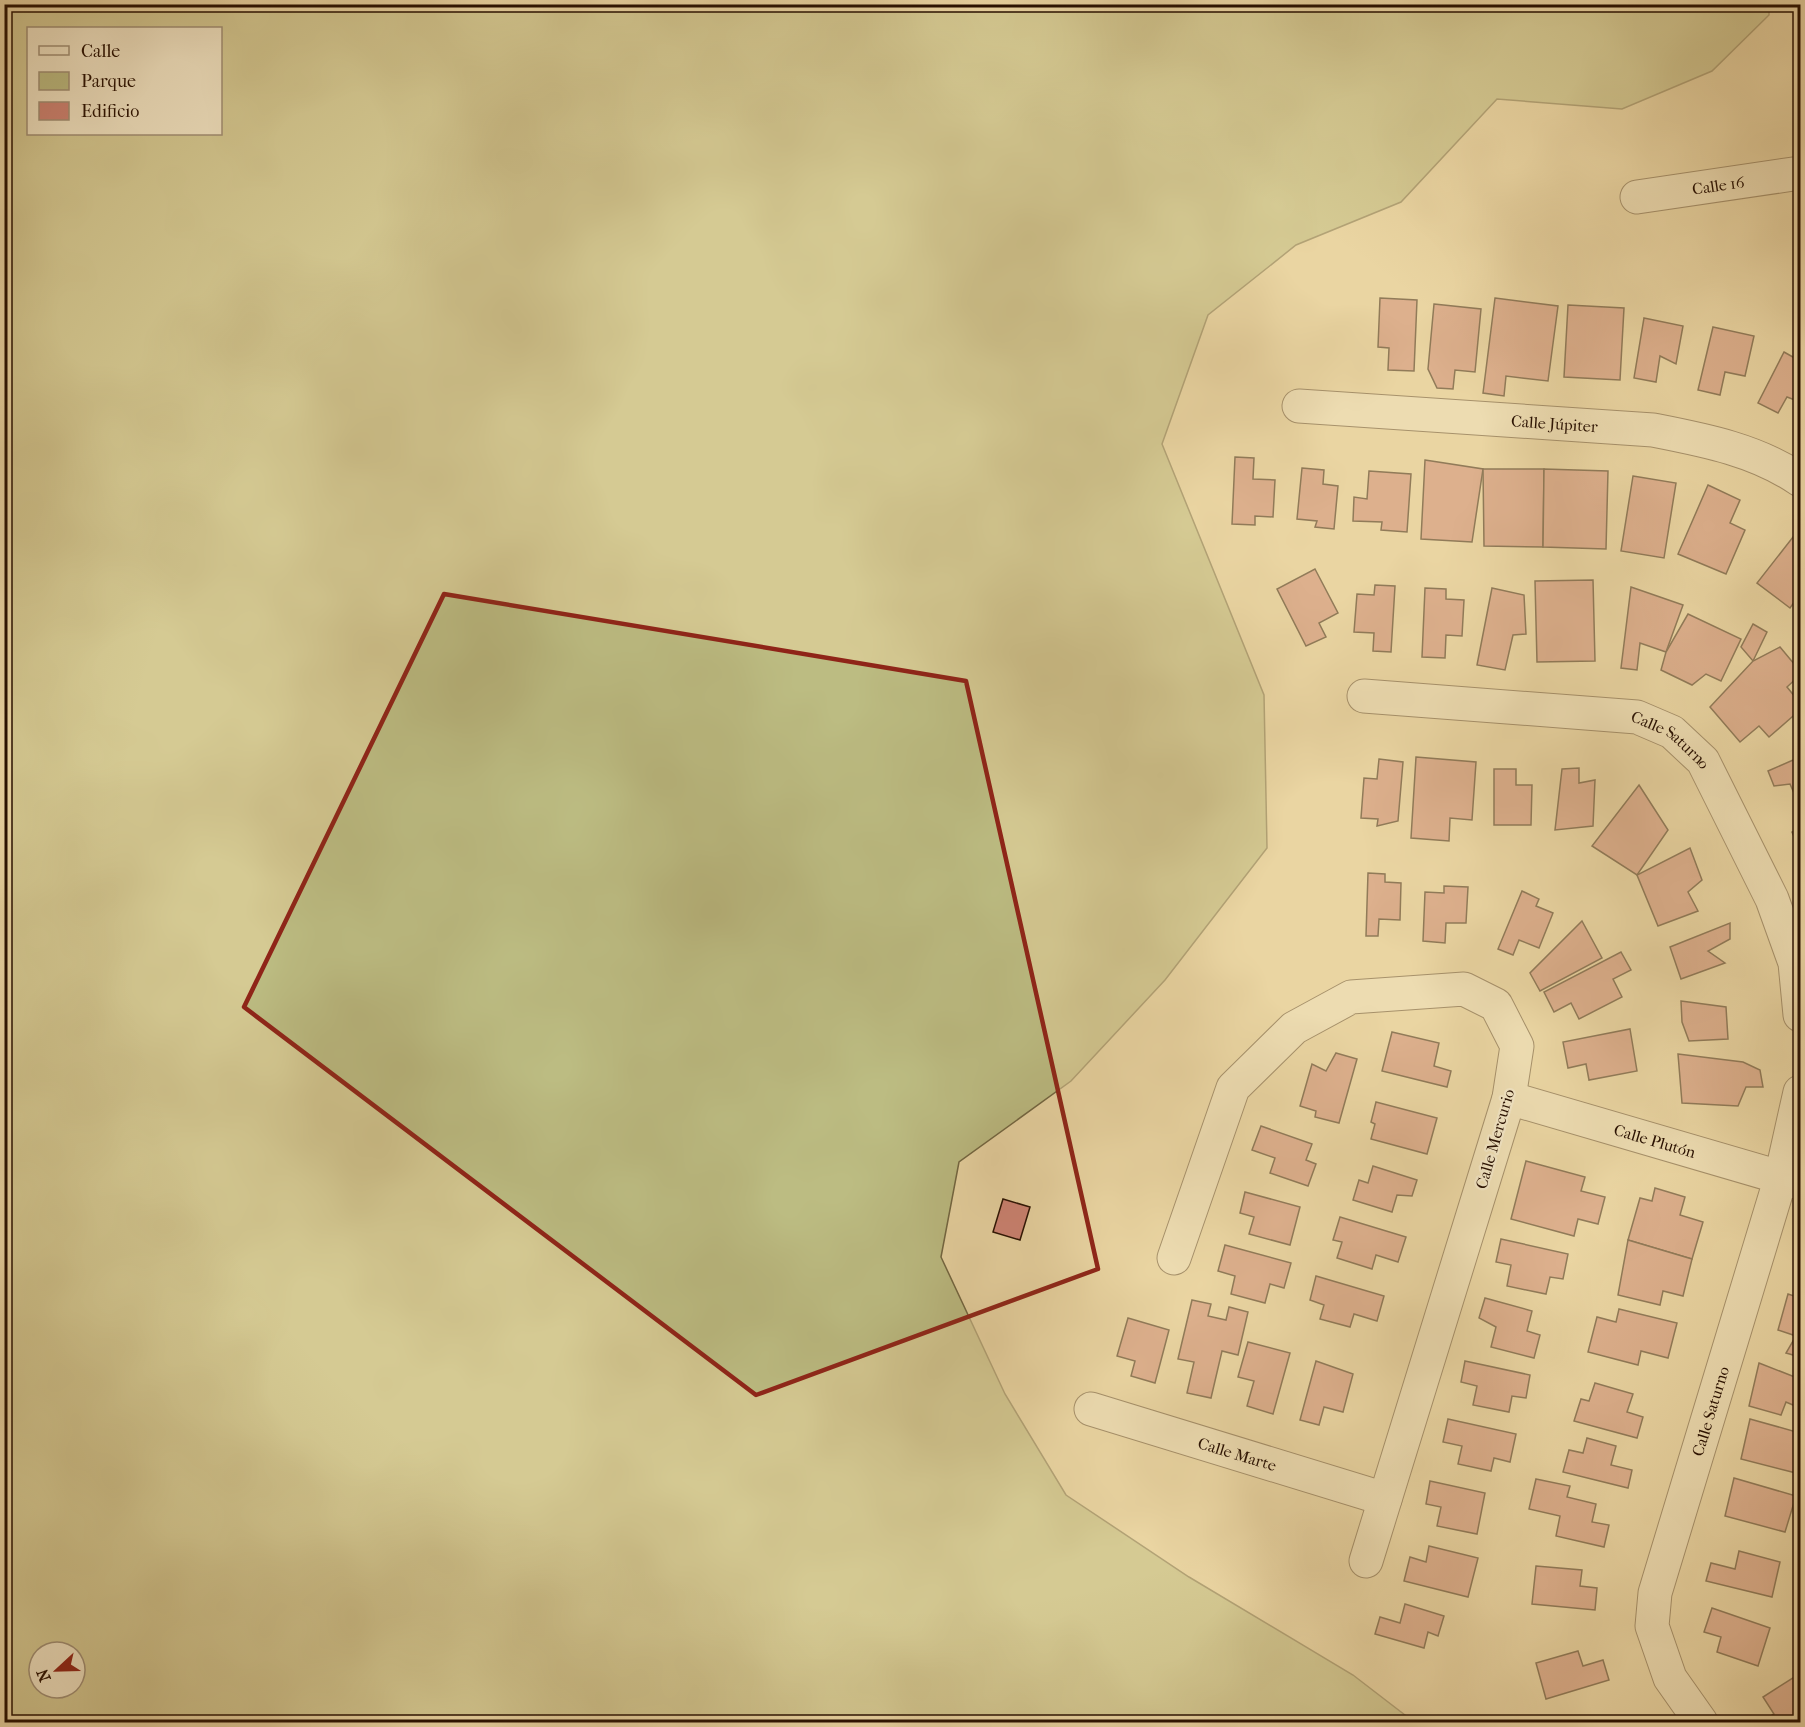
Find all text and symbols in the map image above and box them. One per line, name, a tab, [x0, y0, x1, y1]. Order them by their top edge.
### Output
legend	[27, 27, 222, 135]
text: Calle	[81, 41, 120, 62]
text: Parque	[81, 71, 136, 92]
text: Edificio	[81, 101, 139, 122]
street label: Calle 16	[1691, 172, 1746, 198]
street label: Calle Júpiter	[1510, 411, 1599, 436]
street label: Calle Saturno	[1628, 706, 1715, 772]
street label: Calle Mercurio	[1472, 1087, 1518, 1191]
street label: Calle Plutón	[1612, 1120, 1699, 1162]
street label: Calle Saturno	[1688, 1364, 1733, 1458]
street label: Calle Marte	[1196, 1433, 1279, 1475]
north arrow	[27, 1640, 87, 1700]
text: N	[32, 1665, 55, 1685]

